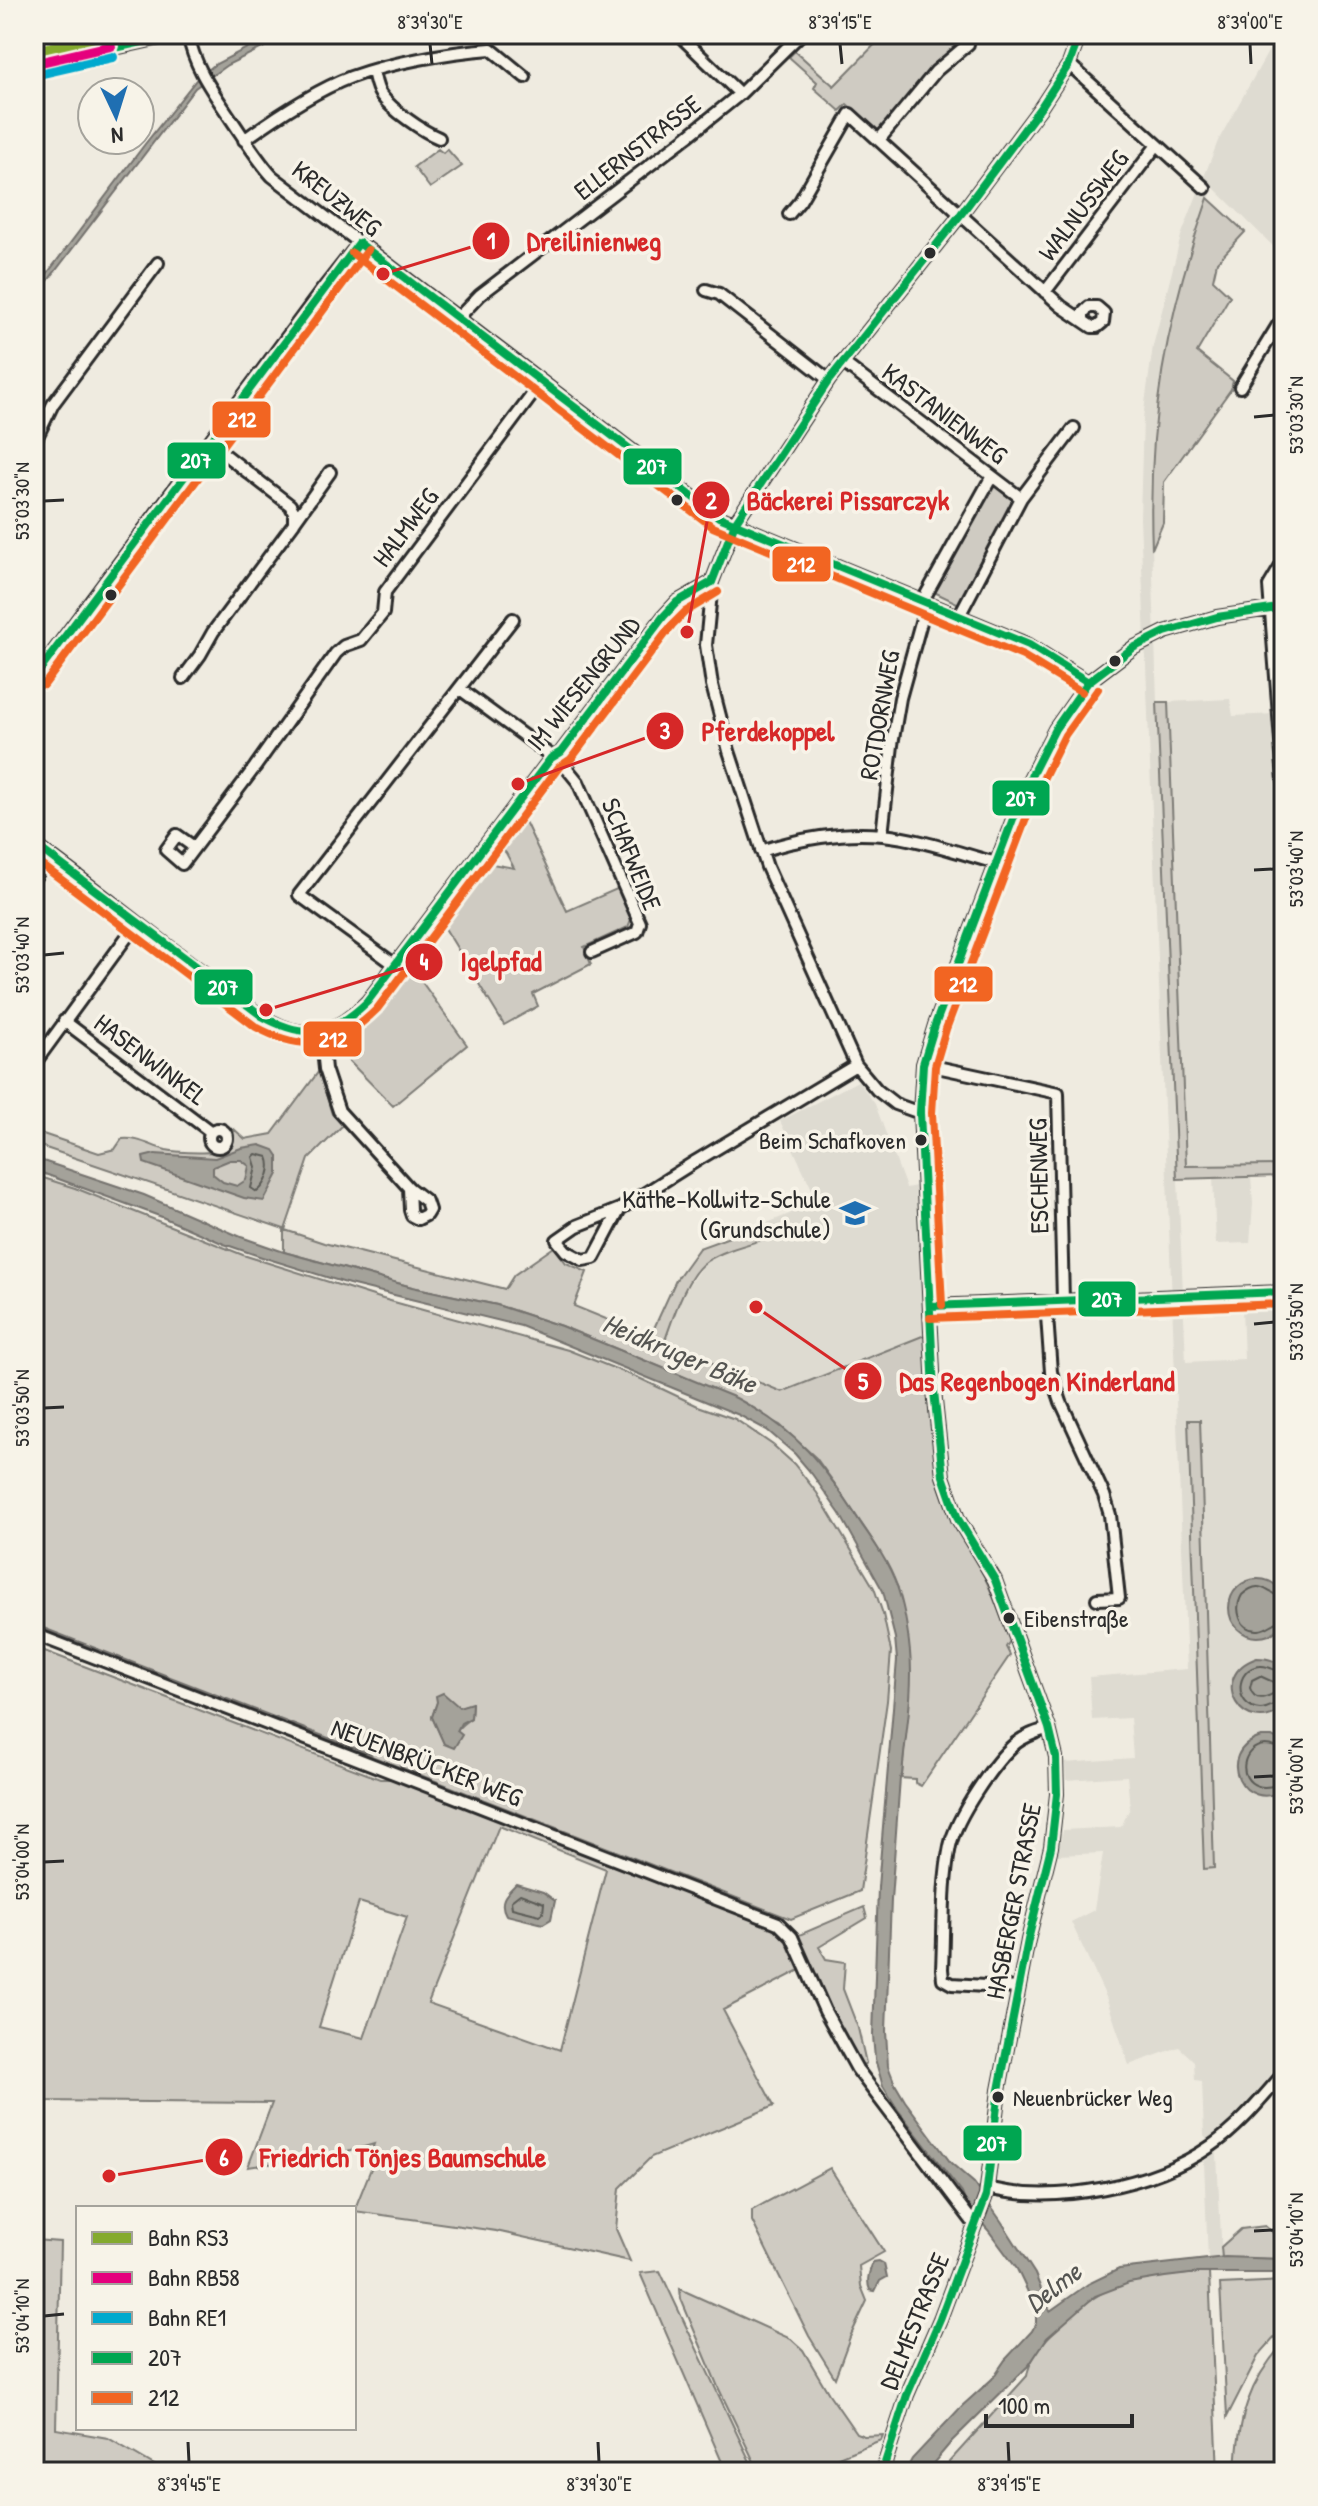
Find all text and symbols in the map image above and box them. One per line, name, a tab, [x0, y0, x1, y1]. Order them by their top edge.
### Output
text: 8°39'30"E	[397, 8, 463, 35]
text: 8°39'15"E	[808, 8, 872, 35]
text: 8°39'00"E	[1217, 8, 1283, 35]
north arrow	[76, 76, 156, 156]
street label: ELLERNSTRASSE	[566, 86, 708, 208]
text: N	[110, 121, 124, 151]
street label: WALNUSSWEG	[1030, 142, 1137, 268]
street label: KREUZWEG	[285, 152, 389, 244]
callout: Dreilinienweg	[471, 215, 677, 267]
text: Dreilinienweg	[527, 222, 661, 261]
text: 1	[487, 224, 496, 256]
unlabelled marker	[922, 245, 938, 261]
street label: KASTANIENWEG	[875, 354, 1015, 472]
text: 53°03'30"N	[1282, 376, 1309, 454]
line badge: 212	[211, 400, 272, 439]
text: 212	[228, 404, 257, 434]
line badge: 207	[166, 441, 227, 480]
text: 207	[180, 445, 212, 475]
line badge: 207	[622, 447, 683, 486]
text: 207	[636, 451, 668, 481]
text: 53°03'30"N	[8, 462, 35, 540]
callout: Bäckerei Pissarczyk	[691, 474, 966, 526]
street label: HALMWEG	[364, 480, 446, 573]
text: Bäckerei Pissarczyk	[747, 481, 950, 520]
text: 2	[705, 484, 717, 516]
unlabelled marker	[669, 492, 685, 508]
line badge: 212	[771, 545, 832, 583]
text: 212	[787, 549, 816, 579]
unlabelled marker	[103, 587, 119, 603]
street label: IM WIESENGRUND	[518, 608, 648, 757]
street label: ROTDORNWEG	[850, 647, 908, 782]
unlabelled marker	[1107, 653, 1123, 669]
callout: Pferdekoppel	[645, 705, 850, 757]
text: Pferdekoppel	[702, 712, 835, 751]
text: 3	[660, 714, 671, 746]
line badge: 207	[991, 779, 1051, 817]
text: 207	[1005, 783, 1037, 813]
street label: SCHAFWEIDE	[594, 793, 671, 916]
text: 53°03'40"N	[1282, 831, 1309, 907]
text: 53°03'40"N	[8, 917, 35, 993]
callout: Igelpfad	[404, 936, 558, 988]
text: Igelpfad	[460, 942, 542, 981]
text: 4	[420, 945, 429, 977]
line badge: 212	[933, 965, 994, 1003]
line badge: 207	[193, 968, 254, 1006]
text: 212	[949, 969, 978, 999]
text: 207	[207, 972, 239, 1002]
street label: HASENWINKEL	[87, 1005, 215, 1113]
line badge: 212	[302, 1020, 363, 1058]
text: 212	[319, 1024, 348, 1054]
street label: ESCHENWEG	[1019, 1118, 1057, 1234]
place label: Beim Schafkoven	[759, 1124, 906, 1156]
marker: Beim Schafkoven	[913, 1132, 929, 1148]
place label: Käthe-Kollwitz-Schule (Grundschule)	[622, 1181, 831, 1246]
school or university icon: Käthe-Kollwitz-Schule (Grundschule)	[838, 1196, 872, 1230]
line badge: 207	[1077, 1280, 1137, 1318]
text: 53°03'50"N	[1282, 1283, 1309, 1361]
text: 207	[1091, 1284, 1123, 1314]
water label: Heidkruger Bäke	[597, 1304, 765, 1403]
callout: Das Regenbogen Kinderland	[843, 1355, 1191, 1407]
text: Das Regenbogen Kinderland	[899, 1362, 1175, 1401]
text: 5	[858, 1365, 869, 1397]
text: 53°03'50"N	[8, 1369, 35, 1447]
place label: Eibenstraße	[1024, 1602, 1129, 1634]
marker: Eibenstraße	[1001, 1610, 1017, 1626]
street label: NEUENBRÜCKER WEG	[327, 1710, 528, 1815]
text: 53°04'00"N	[1282, 1738, 1309, 1814]
street label: HASBERGER STRASSE	[977, 1800, 1049, 2002]
text: 53°04'00"N	[8, 1824, 35, 1900]
place label: Neuenbrücker Weg	[1013, 2081, 1173, 2113]
marker: Neuenbrücker Weg	[990, 2089, 1006, 2105]
line badge: 207	[962, 2124, 1023, 2162]
text: 207	[976, 2128, 1008, 2158]
callout: Friedrich Tönjes Baumschule	[204, 2131, 562, 2183]
text: Friedrich Tönjes Baumschule	[259, 2138, 547, 2176]
text: 6	[219, 2141, 229, 2173]
text: 53°04'10"N	[1282, 2193, 1309, 2267]
legend	[76, 2206, 356, 2430]
text: Bahn RS3	[148, 2221, 229, 2253]
street label: DELMESTRASSE	[871, 2247, 957, 2395]
water label: Delme	[1017, 2252, 1091, 2321]
text: Bahn RB58	[148, 2261, 240, 2293]
text: 53°04'10"N	[8, 2279, 35, 2353]
text: Bahn RE1	[148, 2301, 226, 2333]
text: 207	[148, 2341, 182, 2373]
scale bar	[986, 2378, 1132, 2428]
text: 212	[148, 2381, 179, 2413]
text: 100 m	[998, 2389, 1050, 2421]
text: 8°39'45"E	[157, 2470, 221, 2497]
text: 8°39'30"E	[566, 2470, 632, 2497]
text: 8°39'15"E	[977, 2470, 1041, 2497]

